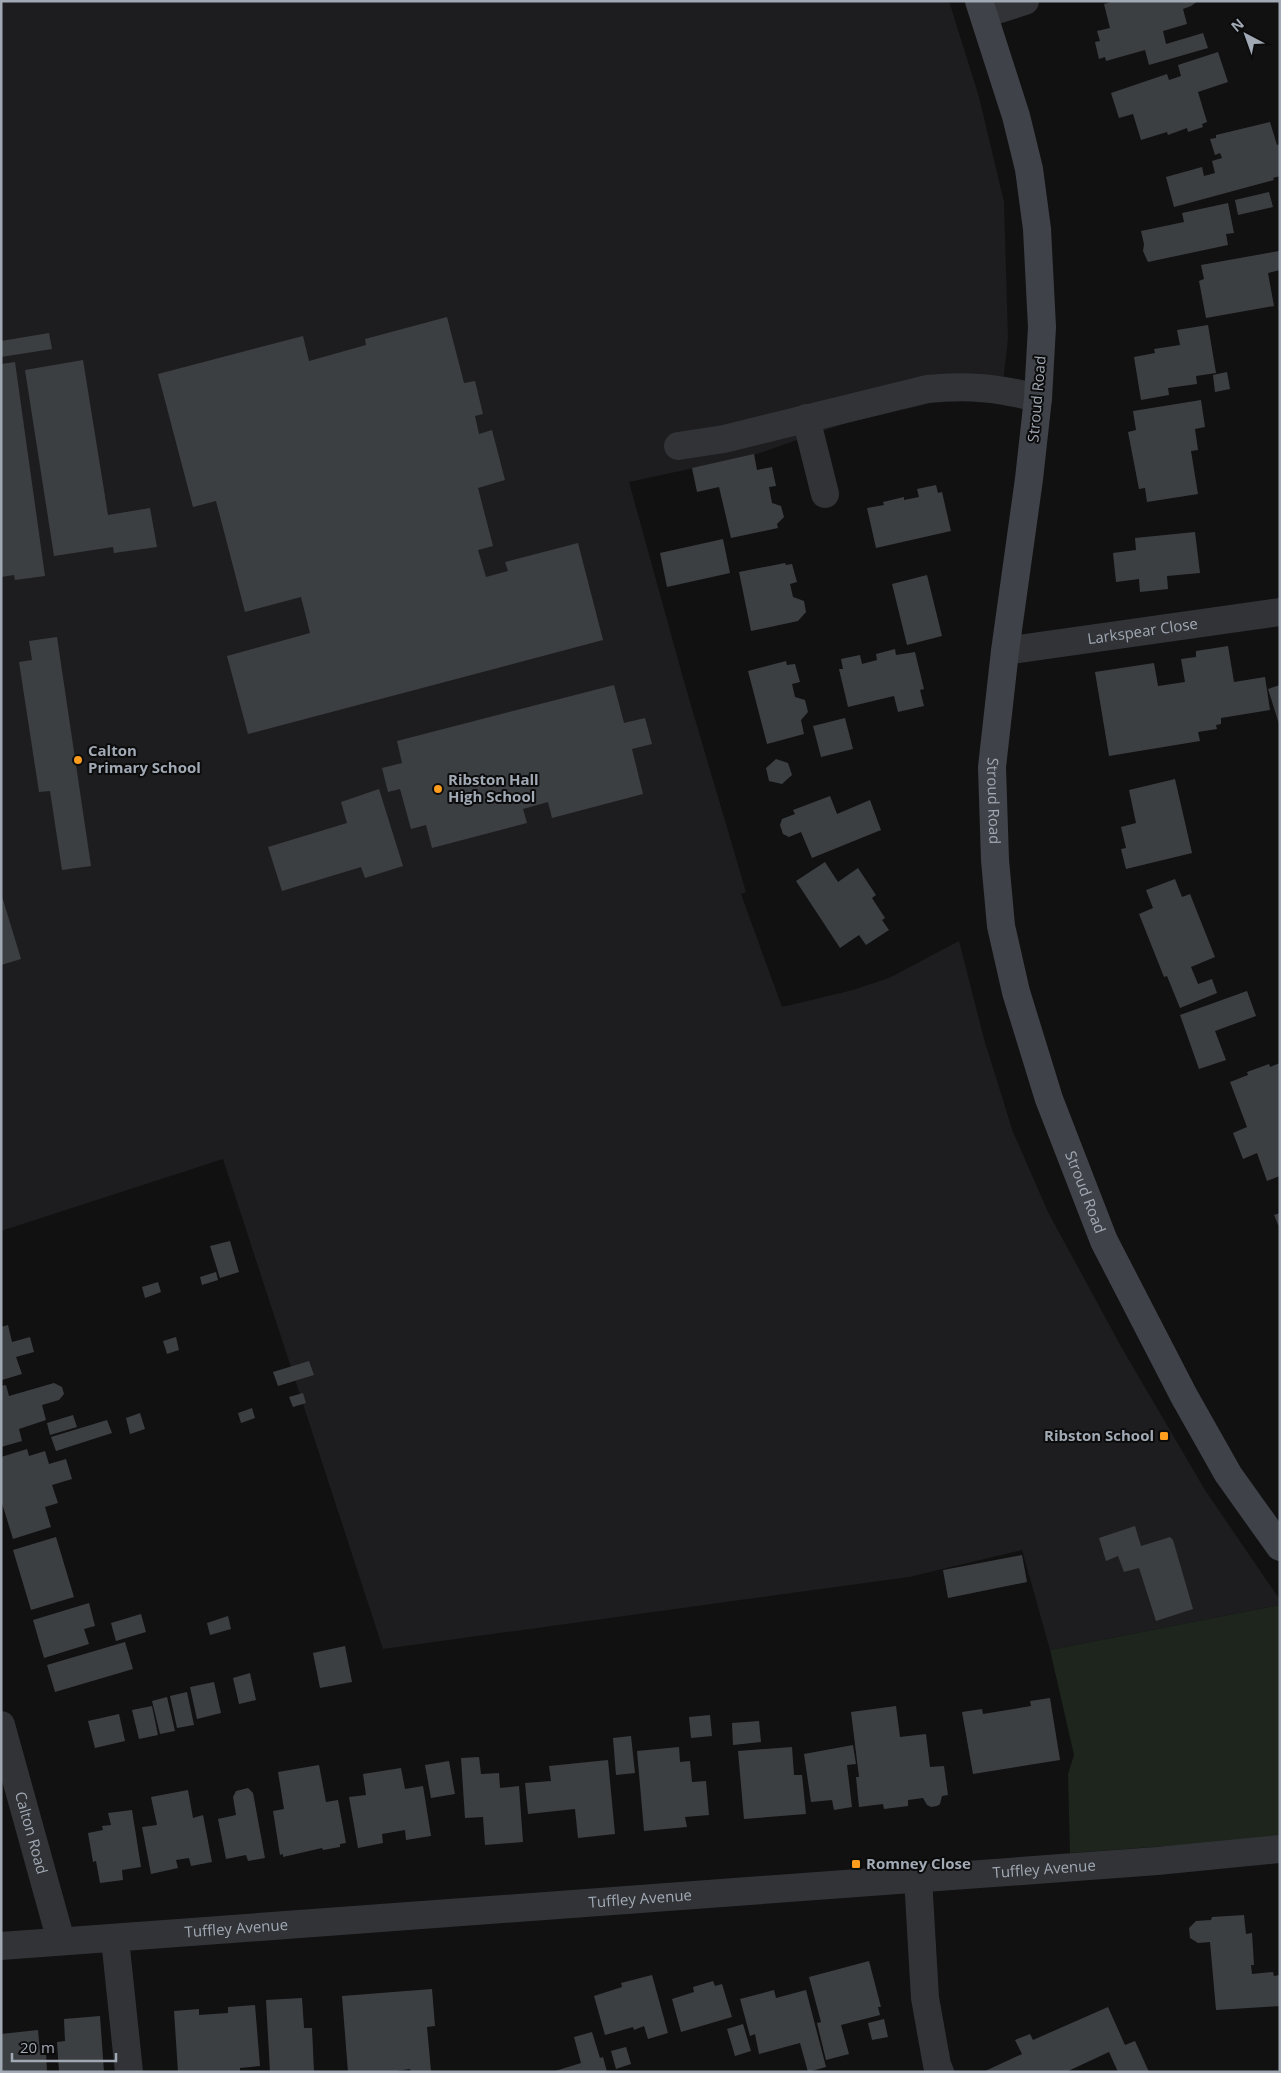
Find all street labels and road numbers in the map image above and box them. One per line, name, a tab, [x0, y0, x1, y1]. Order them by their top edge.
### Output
street label: Stroud Road	[1022, 355, 1050, 443]
street label: Larkspear Close	[1086, 613, 1199, 648]
street label: Stroud Road	[983, 757, 1005, 845]
street label: Stroud Road	[1061, 1148, 1111, 1236]
street label: Calton Road	[11, 1789, 53, 1876]
street label: Tuffley Avenue	[992, 1855, 1096, 1882]
street label: Tuffley Avenue	[588, 1884, 693, 1912]
street label: Tuffley Avenue	[184, 1914, 289, 1941]

